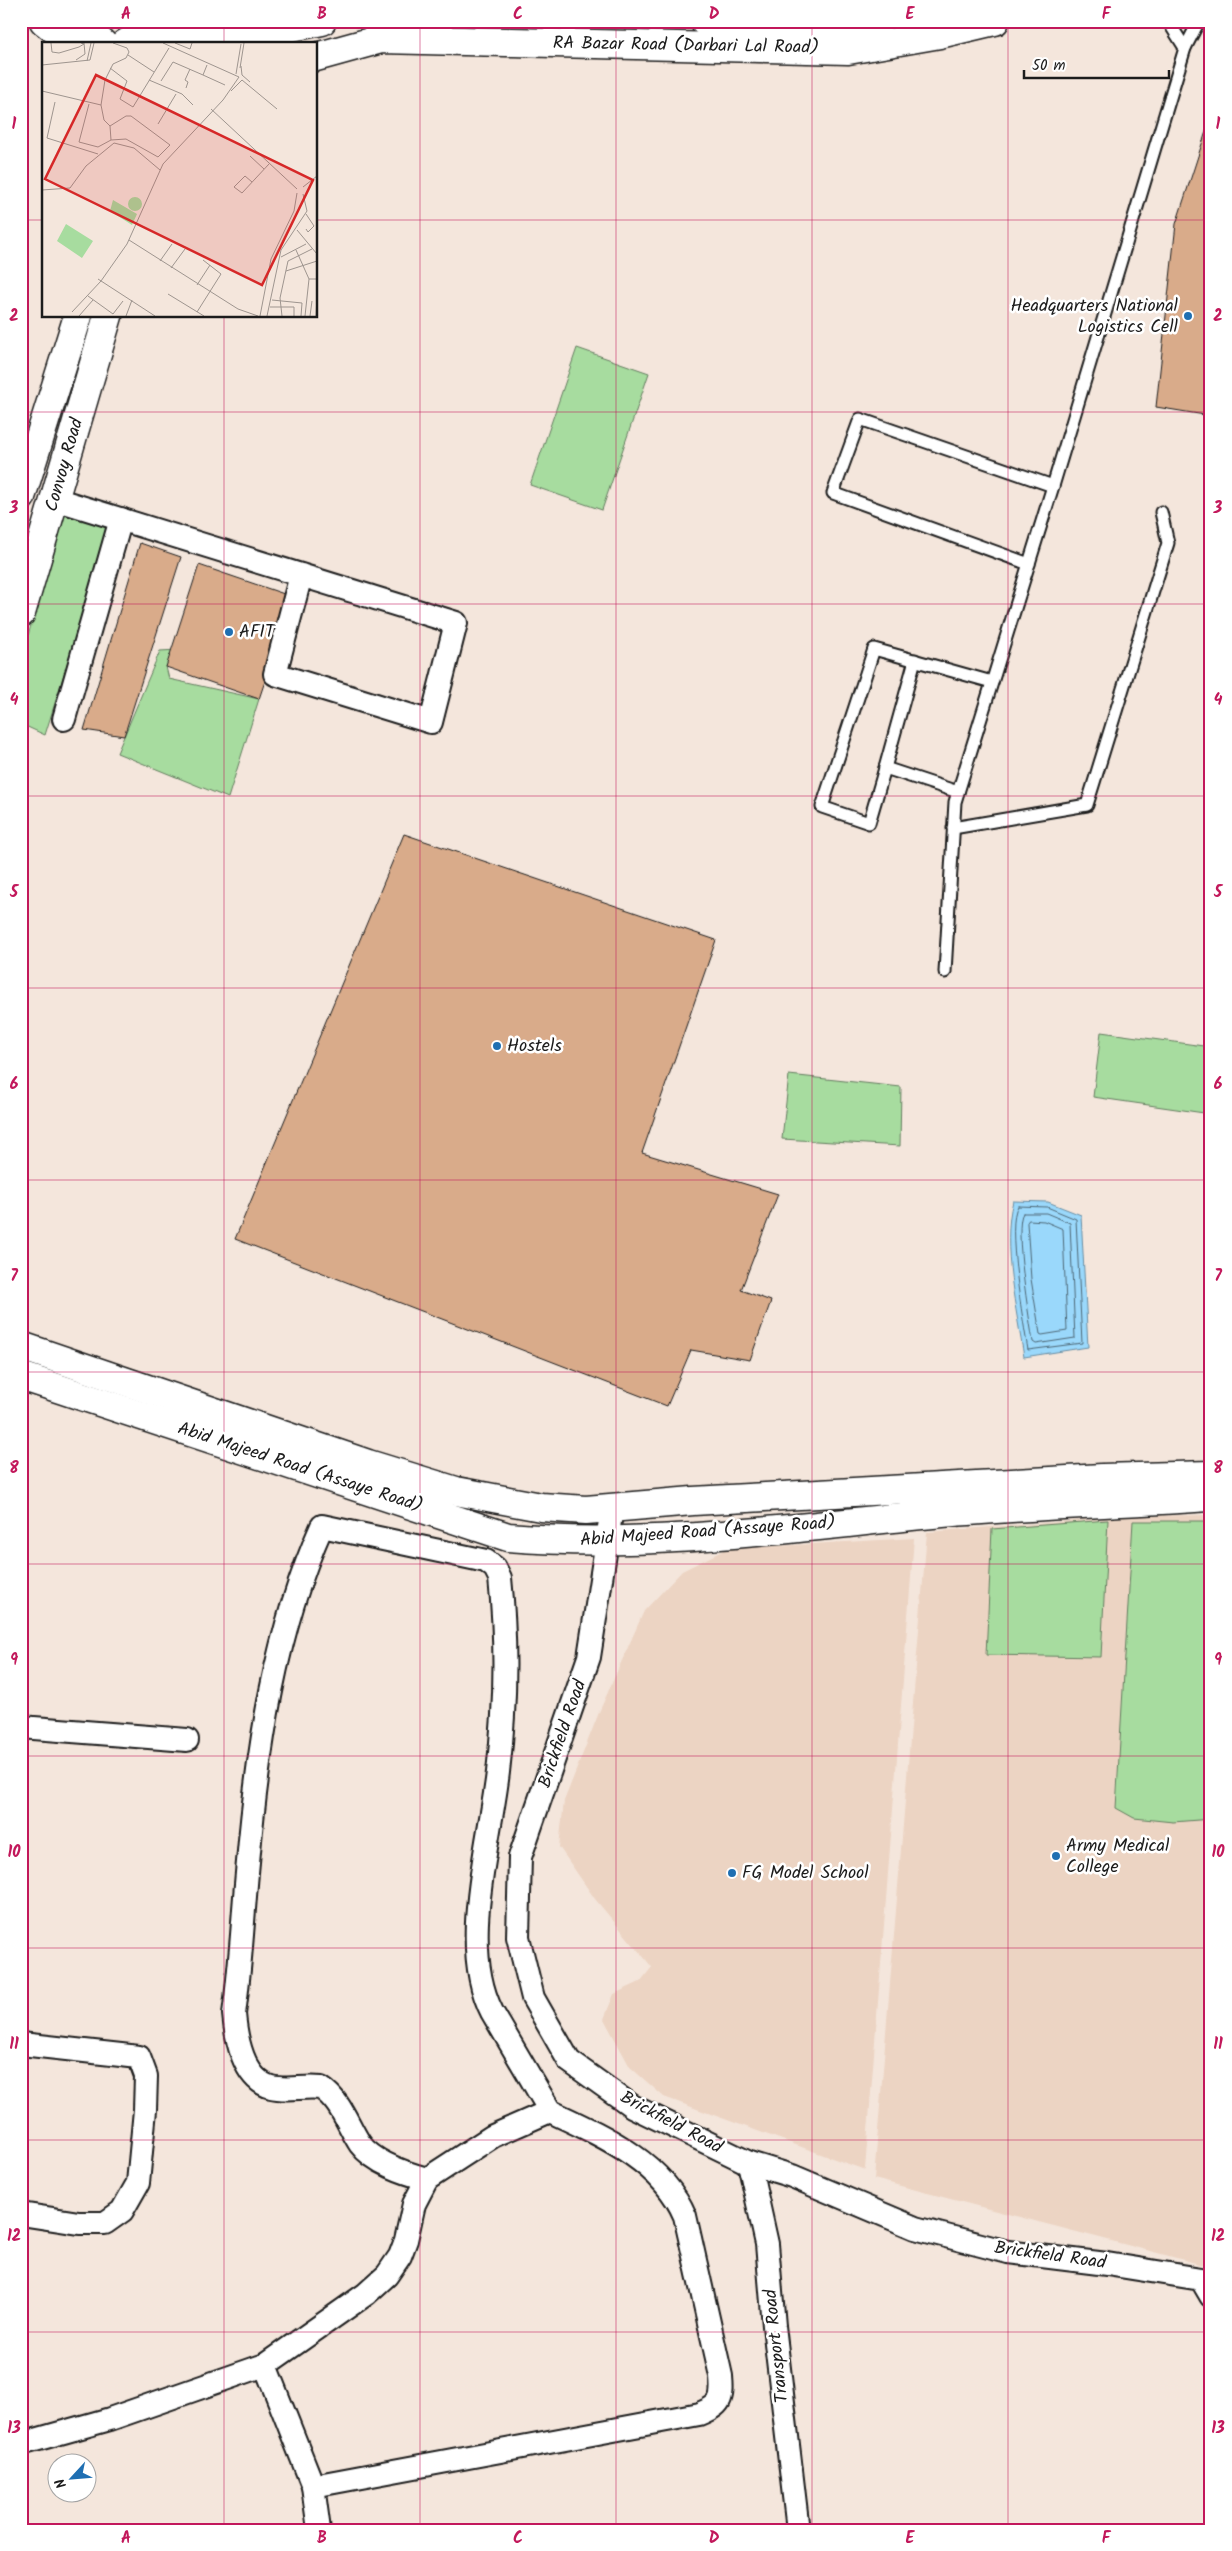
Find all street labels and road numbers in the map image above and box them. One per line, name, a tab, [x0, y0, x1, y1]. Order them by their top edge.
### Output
street label: RA Bazar Road (Darbari Lal Road)	[552, 29, 820, 63]
street label: Convoy Road	[38, 414, 92, 515]
street label: Abid Majeed Road (Assaye Road)	[174, 1415, 426, 1521]
street label: Abid Majeed Road (Assaye Road)	[579, 1509, 837, 1555]
street label: Brickfield Road	[531, 1675, 595, 1792]
street label: Brickfield Road	[615, 2084, 728, 2163]
street label: Brickfield Road	[992, 2234, 1109, 2278]
street label: Transport Road	[757, 2287, 797, 2404]

